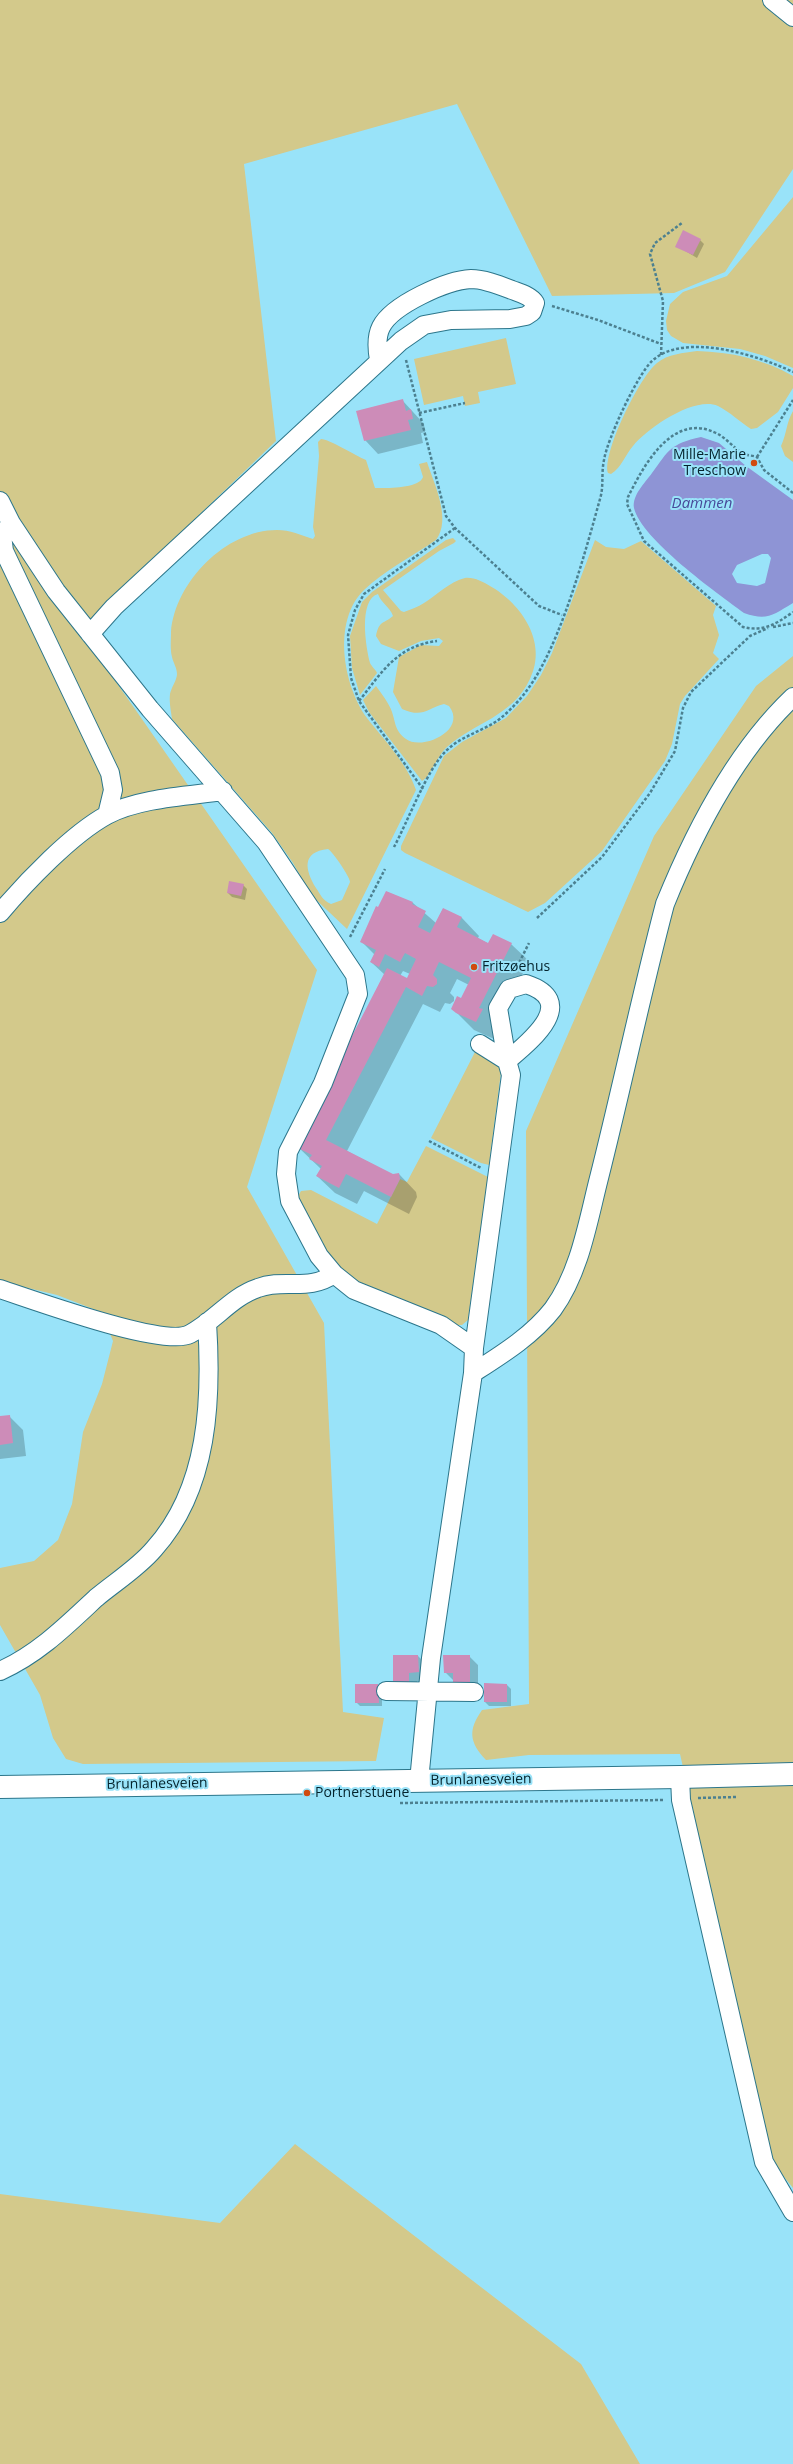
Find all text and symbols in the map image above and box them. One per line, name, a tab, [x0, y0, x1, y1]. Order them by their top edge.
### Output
place label: Mille-Marie Treschow	[673, 447, 746, 480]
marker: Mille-Marie Treschow	[749, 458, 759, 468]
water label: Dammen	[672, 495, 732, 513]
place label: Fritzøehus	[482, 959, 550, 975]
marker: Fritzøehus	[469, 962, 479, 972]
street label: Brunlanesveien	[430, 1771, 532, 1789]
street label: Brunlanesveien	[106, 1775, 208, 1793]
place label: Portnerstuene	[315, 1785, 409, 1801]
marker: Portnerstuene	[302, 1788, 312, 1798]

